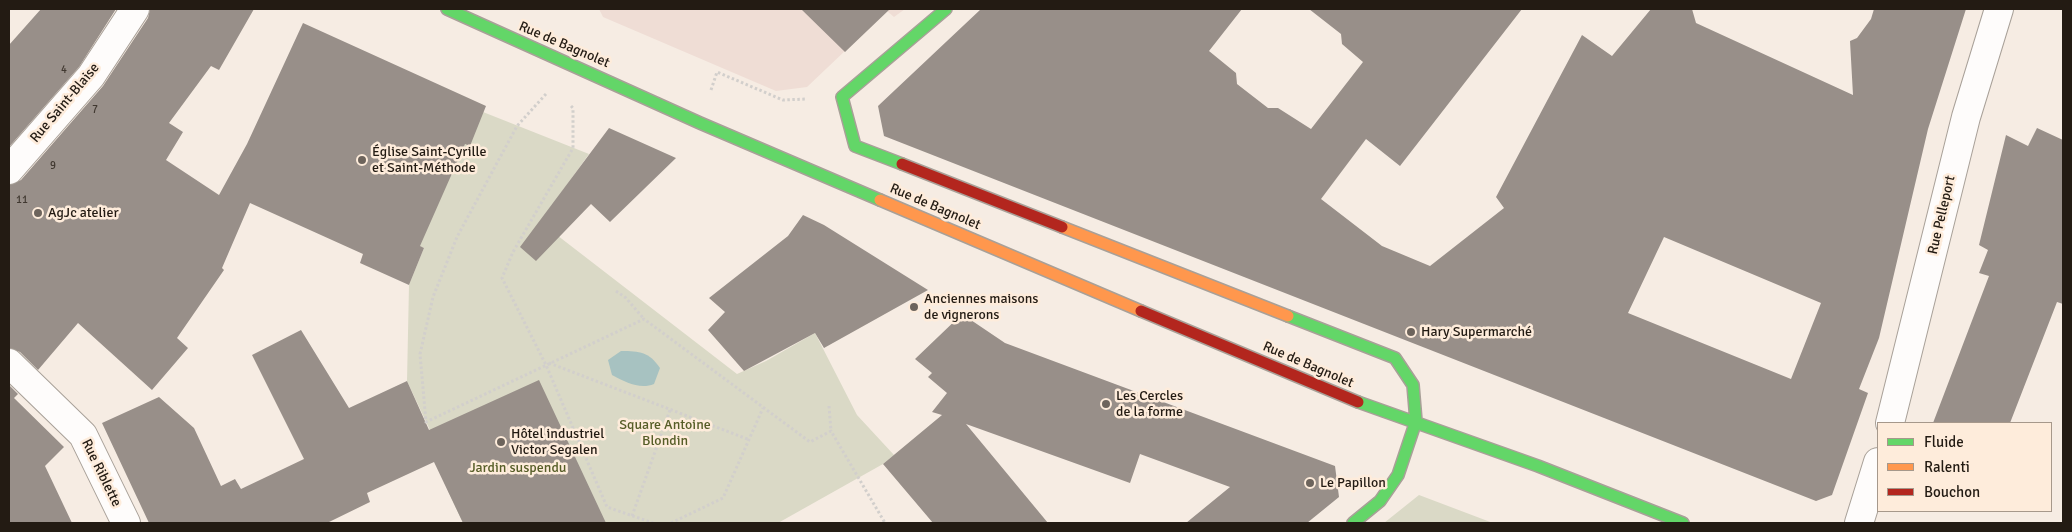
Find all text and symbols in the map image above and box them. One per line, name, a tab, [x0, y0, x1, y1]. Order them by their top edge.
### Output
street label: Rue de Bagnolet	[516, 18, 612, 72]
street label: Rue Saint-Blaise	[27, 60, 103, 146]
house number: 4	[61, 63, 67, 77]
house number: 7	[92, 103, 98, 117]
place label: Église Saint-Cyrille et Saint-Méthode	[372, 144, 486, 176]
marker: Église Saint-Cyrille et Saint-Méthode	[356, 154, 368, 166]
house number: 9	[50, 159, 56, 173]
street label: Rue Pelleport	[1925, 174, 1959, 256]
street label: Rue de Bagnolet	[887, 180, 983, 234]
house number: 11	[16, 193, 28, 207]
place label: AgJc atelier	[48, 205, 119, 221]
marker: AgJc atelier	[32, 207, 44, 219]
place label: Anciennes maisons de vignerons	[924, 291, 1038, 324]
marker: Anciennes maisons de vignerons	[908, 301, 920, 313]
place label: Hary Supermarché	[1421, 324, 1532, 340]
marker: Hary Supermarché	[1405, 326, 1417, 338]
street label: Rue de Bagnolet	[1260, 338, 1356, 392]
place label: Les Cercles de la forme	[1116, 388, 1183, 421]
marker: Les Cercles de la forme	[1100, 398, 1112, 410]
park label: Square Antoine Blondin	[619, 417, 711, 450]
legend	[1877, 422, 2052, 512]
place label: Hôtel industriel Victor Segalen	[511, 426, 604, 458]
text: Fluide	[1924, 433, 1964, 451]
street label: Rue Riblette	[77, 436, 125, 510]
marker: Hôtel industriel Victor Segalen	[495, 436, 507, 448]
text: Ralenti	[1924, 458, 1970, 476]
park label: Jardin suspendu	[470, 460, 566, 476]
place label: Le Papillon	[1320, 475, 1386, 491]
marker: Le Papillon	[1304, 477, 1316, 489]
text: Bouchon	[1924, 483, 1980, 501]

